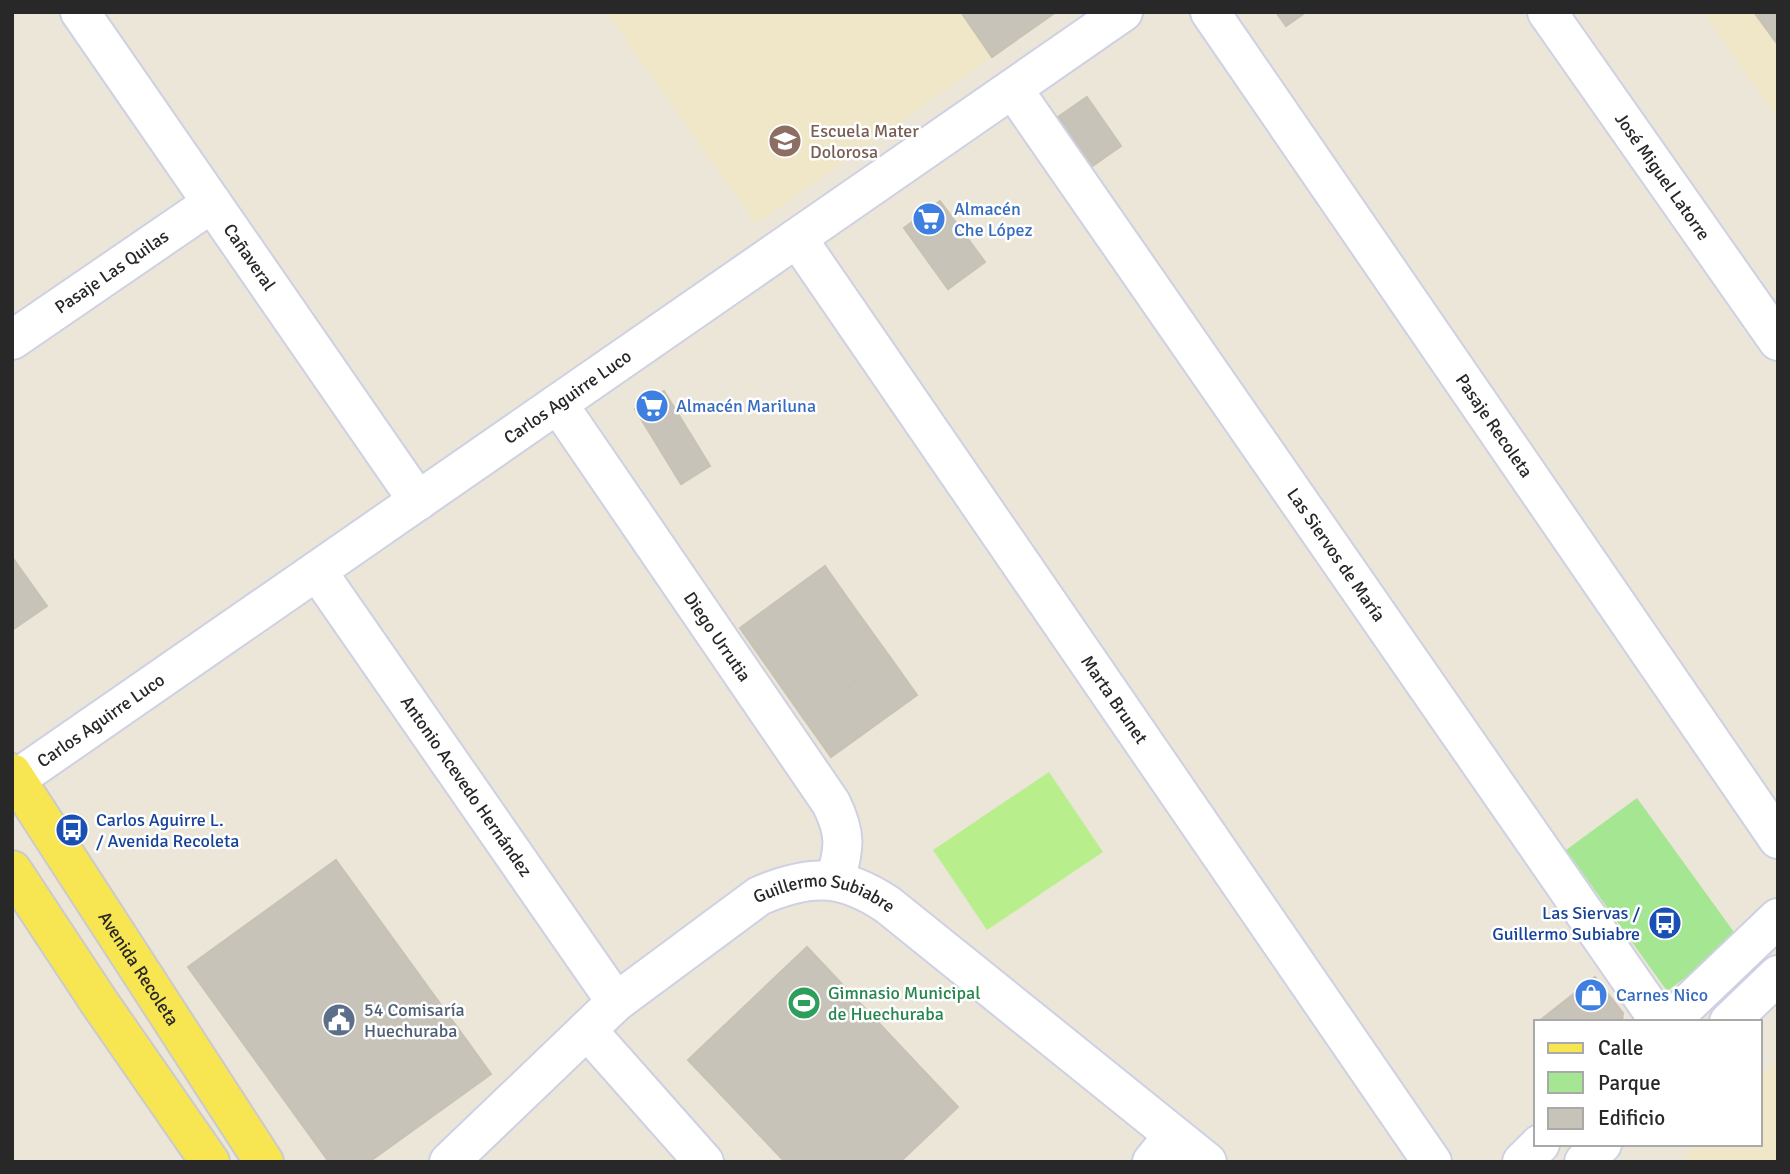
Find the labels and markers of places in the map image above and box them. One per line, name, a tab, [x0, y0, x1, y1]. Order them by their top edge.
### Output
place label: Escuela Mater Dolorosa	[810, 120, 919, 163]
school or university icon: Escuela Mater Dolorosa	[766, 122, 804, 160]
place label: Almacén Che López	[954, 198, 1033, 241]
supermarket icon: Almacén Che López	[910, 200, 948, 238]
supermarket icon: Almacén Mariluna	[633, 387, 671, 425]
place label: Almacén Mariluna	[676, 395, 816, 417]
place label: Carlos Aguirre L. / Avenida Recoleta	[96, 809, 239, 852]
bus stop icon: Carlos Aguirre L. / Avenida Recoleta	[53, 811, 91, 849]
place label: Las Siervas / Guillermo Subiabre	[1492, 902, 1640, 945]
bus stop icon: Las Siervas / Guillermo Subiabre	[1646, 904, 1684, 942]
shop icon: Carnes Nico	[1572, 976, 1610, 1014]
place label: Gimnasio Municipal de Huechuraba	[828, 982, 980, 1025]
sports icon: Gimnasio Municipal de Huechuraba	[785, 984, 823, 1022]
place label: Carnes Nico	[1616, 984, 1708, 1006]
place label: 54 Comisaría Huechuraba	[364, 999, 465, 1042]
public building icon: 54 Comisaría Huechuraba	[320, 1001, 358, 1039]

